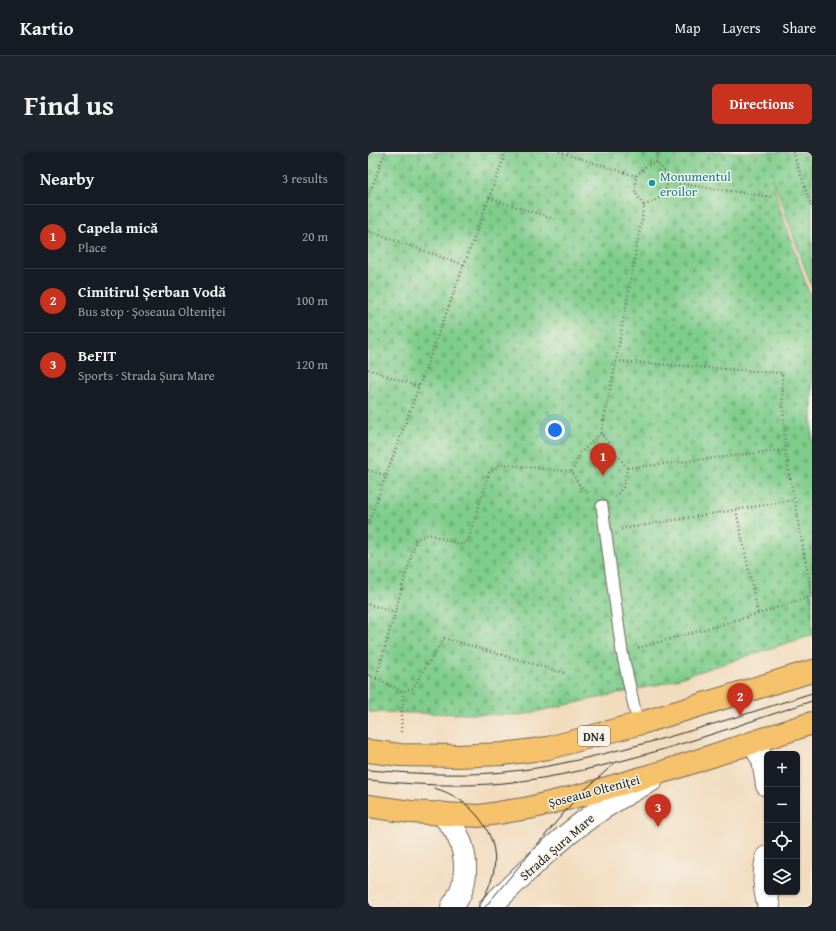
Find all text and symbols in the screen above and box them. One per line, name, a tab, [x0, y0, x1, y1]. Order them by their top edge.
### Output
text: Kartio	[20, 14, 74, 42]
text: Map	[675, 18, 701, 38]
text: Layers	[723, 18, 761, 38]
text: Share	[783, 18, 816, 38]
text: Find us	[24, 84, 114, 125]
button: Directions	[712, 84, 812, 124]
text: Nearby	[40, 166, 94, 191]
place label: Monumentul eroilor	[660, 167, 731, 201]
text: 3 results	[282, 169, 328, 188]
marker: Monumentul eroilor	[647, 178, 657, 188]
text: Capela mică	[78, 217, 158, 238]
text: 1	[50, 227, 56, 246]
text: 20 m	[302, 227, 328, 246]
text: Place	[78, 238, 107, 257]
text: Cimitirul Șerban Vodă	[78, 281, 226, 302]
text: 2	[50, 291, 56, 310]
text: 100 m	[296, 291, 328, 310]
text: Bus stop · Șoseaua Olteniței	[78, 302, 226, 321]
text: BeFIT	[78, 345, 116, 366]
text: 3	[50, 355, 56, 374]
text: 120 m	[296, 355, 328, 374]
text: Sports · Strada Șura Mare	[78, 366, 215, 385]
your location	[545, 420, 565, 440]
pin: 1	[590, 443, 616, 476]
pin: 2	[727, 683, 753, 716]
road number: DN4	[578, 726, 610, 746]
map controls	[764, 751, 800, 895]
button: +	[764, 751, 800, 787]
street label: Șoseaua Olteniței	[546, 770, 642, 812]
button: −	[764, 787, 800, 823]
pin: 3	[645, 794, 671, 827]
street label: Strada Șura Mare	[515, 809, 599, 885]
button: locate	[764, 823, 800, 859]
button: layers	[764, 859, 800, 895]

